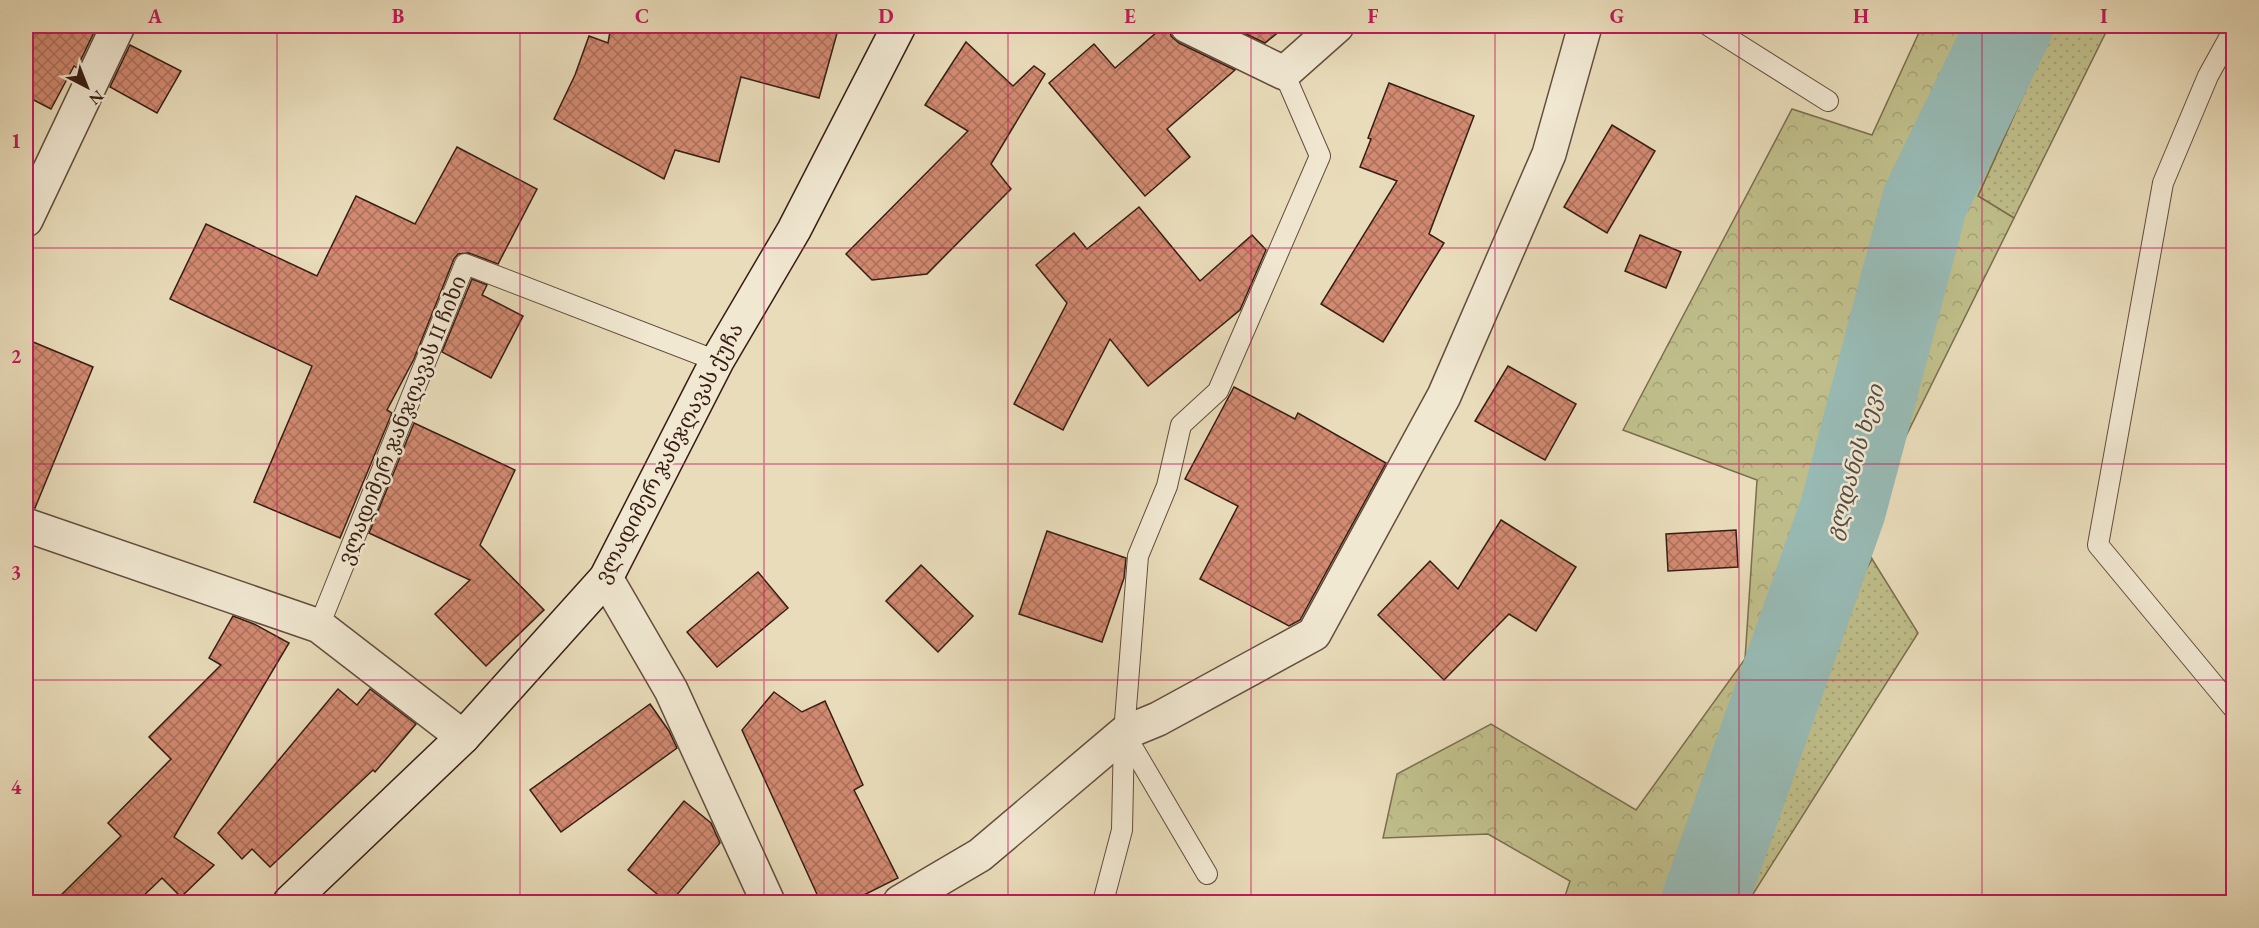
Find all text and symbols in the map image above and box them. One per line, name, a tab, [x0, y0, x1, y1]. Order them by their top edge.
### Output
text: A	[147, 3, 163, 29]
text: B	[392, 3, 404, 29]
text: C	[635, 3, 649, 29]
text: D	[878, 3, 894, 29]
text: E	[1124, 3, 1136, 29]
text: F	[1368, 3, 1379, 29]
text: G	[1610, 3, 1624, 29]
text: H	[1853, 3, 1869, 29]
text: I	[2100, 3, 2108, 29]
north arrow	[57, 57, 117, 117]
text: N	[85, 86, 109, 110]
text: 1	[11, 128, 21, 154]
street label: ვლადიმერ ჯანჯღავას II ჩიხი	[331, 271, 472, 568]
street label: ვლადიმერ ჯანჯღავას ქუჩა	[588, 318, 749, 588]
text: 2	[11, 343, 22, 369]
water label: გლდანის ხევი	[1819, 380, 1891, 543]
text: 3	[11, 559, 21, 585]
text: 4	[11, 774, 22, 800]

